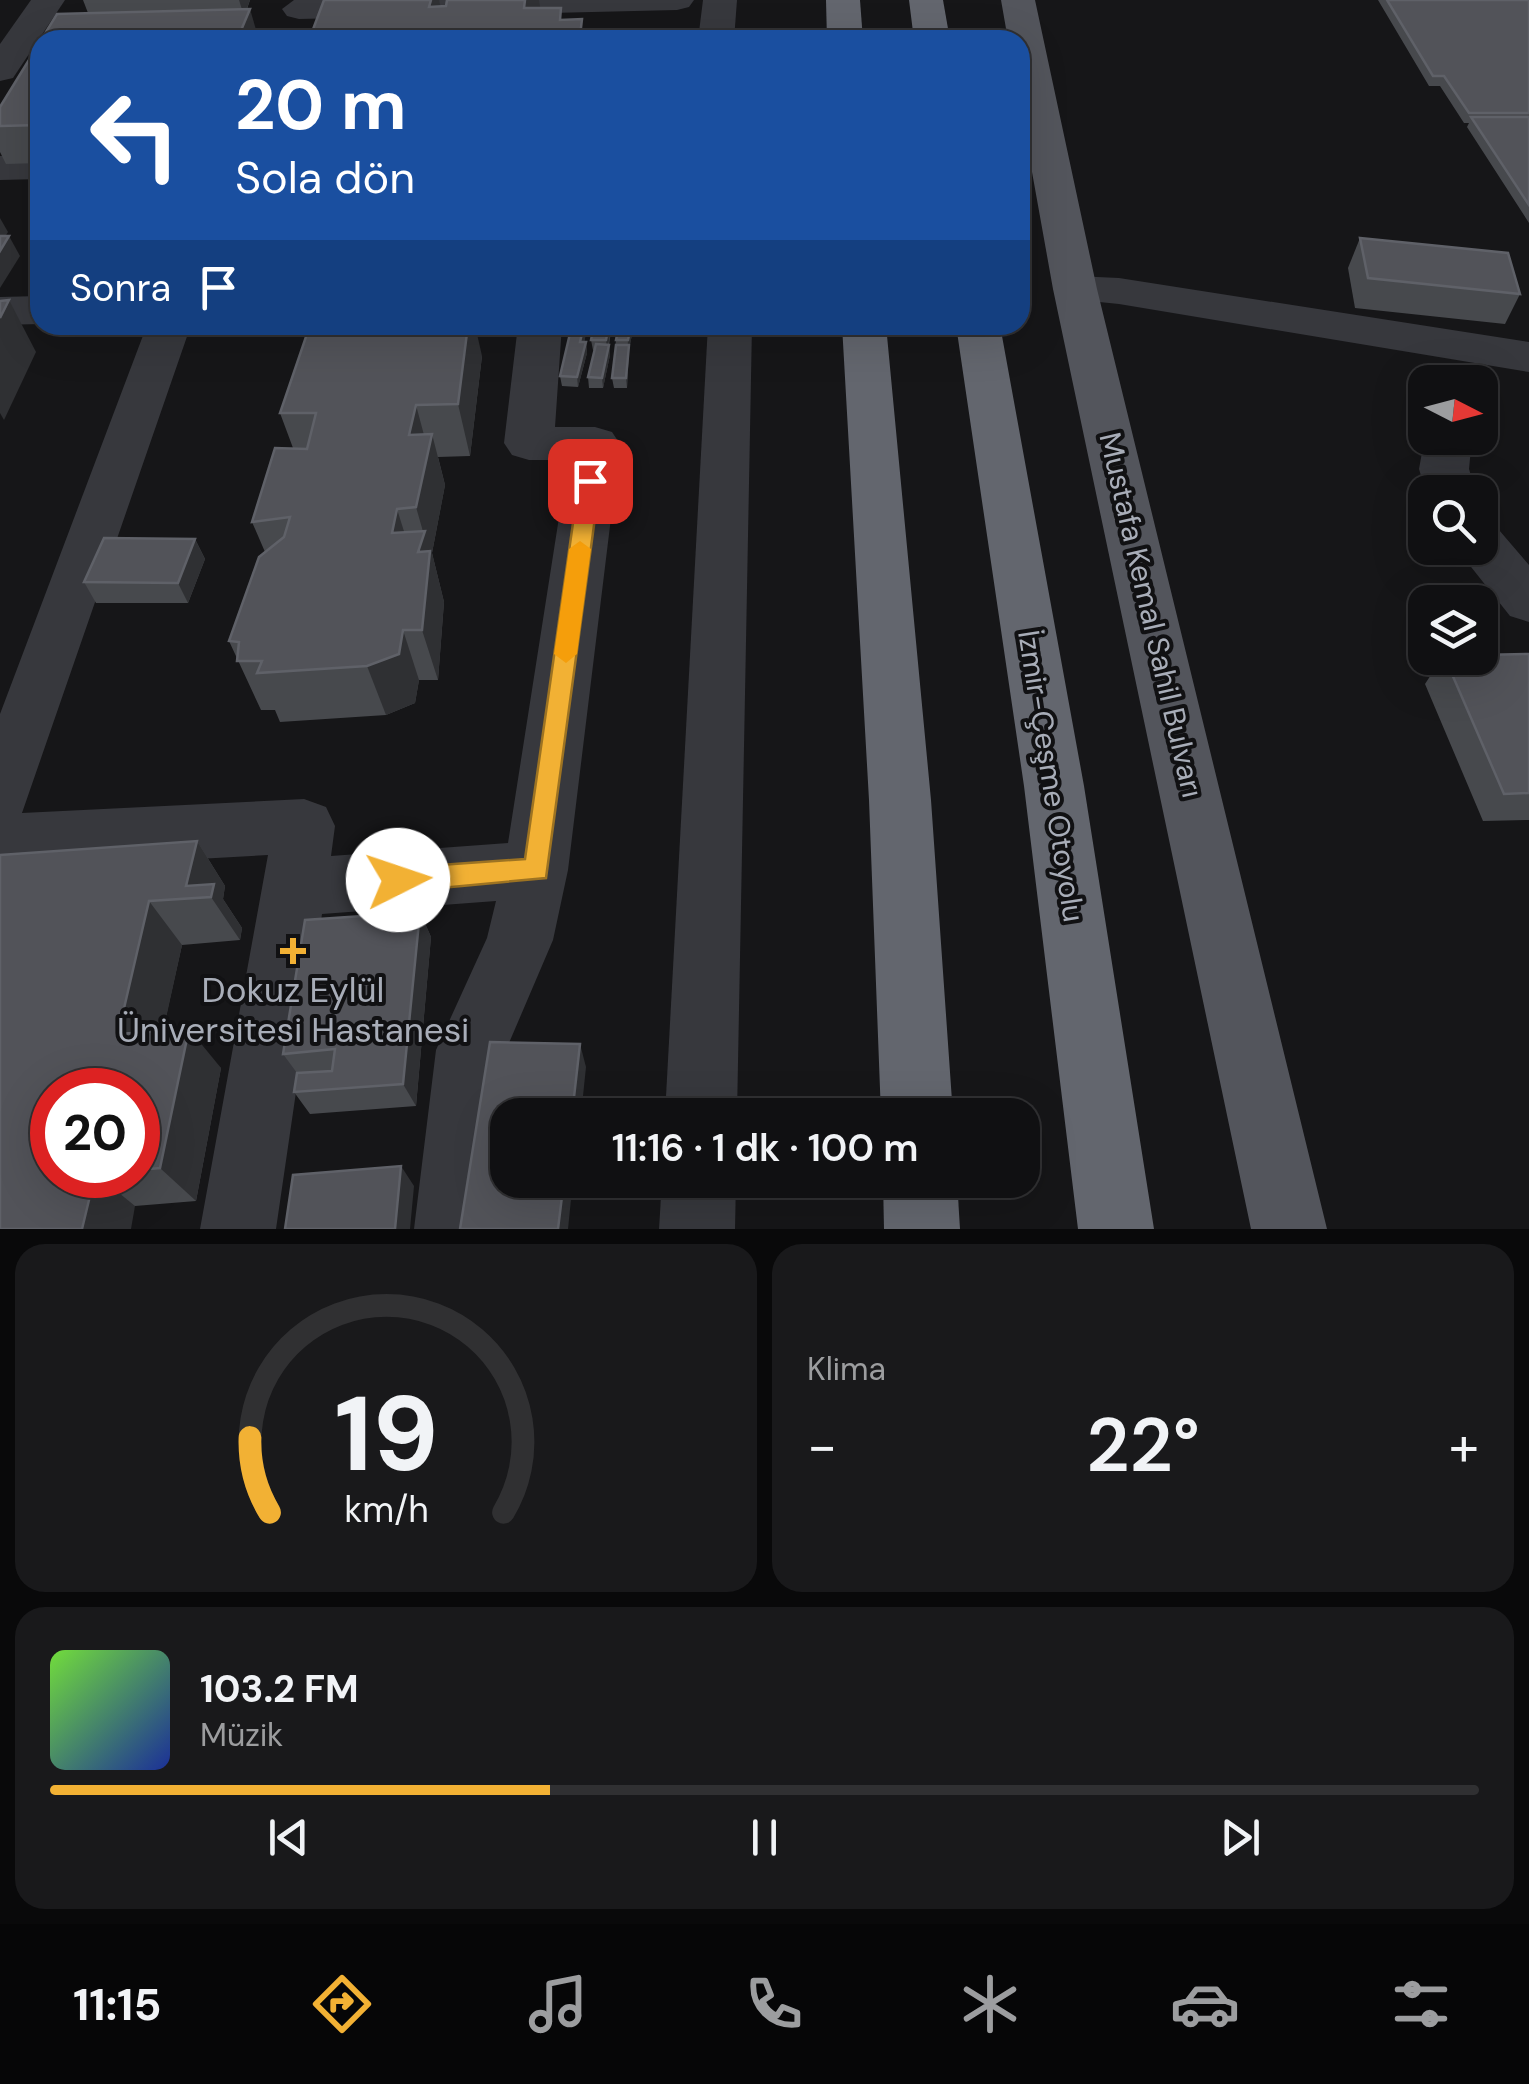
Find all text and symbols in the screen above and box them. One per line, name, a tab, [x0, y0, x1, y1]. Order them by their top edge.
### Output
text: 20 m	[235, 60, 407, 151]
icon: left	[70, 70, 200, 200]
text: Sola dön	[235, 148, 415, 207]
icon: arrive	[191, 260, 246, 315]
text: Sonra	[70, 263, 171, 313]
north arrow	[1408, 365, 1498, 455]
map controls	[1408, 365, 1498, 675]
street label: Mustafa Kemal Sahil Bulvarı	[1090, 429, 1213, 801]
pin	[548, 439, 633, 524]
icon: arrive	[563, 454, 618, 509]
button: search	[1408, 475, 1498, 565]
button: layers	[1408, 585, 1498, 675]
street label: İzmir-Çeşme Otoyolu	[1009, 627, 1094, 925]
position arrow	[346, 828, 450, 932]
marker: Dokuz Eylül Üniversitesi Hastanesi	[280, 938, 306, 964]
place label: Dokuz Eylül Üniversitesi Hastanesi	[117, 967, 469, 1053]
speed limit sign: 20	[30, 1068, 160, 1198]
text: 11:16 · 1 dk · 100 m	[612, 1123, 918, 1173]
text: Klima	[807, 1348, 886, 1390]
text: 19	[334, 1367, 438, 1502]
text: 22°	[1086, 1397, 1200, 1494]
text: −	[807, 1410, 837, 1482]
text: +	[1449, 1410, 1479, 1482]
text: km/h	[344, 1487, 428, 1533]
text: 103.2 FM	[200, 1664, 359, 1714]
text: Müzik	[200, 1714, 283, 1756]
icon: previous	[261, 1810, 316, 1865]
icon: pause	[737, 1810, 792, 1865]
icon: next	[1213, 1810, 1268, 1865]
icon: directions	[307, 1969, 377, 2039]
icon: music	[523, 1969, 593, 2039]
icon: phone	[739, 1969, 809, 2039]
icon: climate	[955, 1969, 1025, 2039]
icon: car	[1170, 1969, 1240, 2039]
icon: filters	[1386, 1969, 1456, 2039]
text: 11:15	[73, 1975, 161, 2034]

